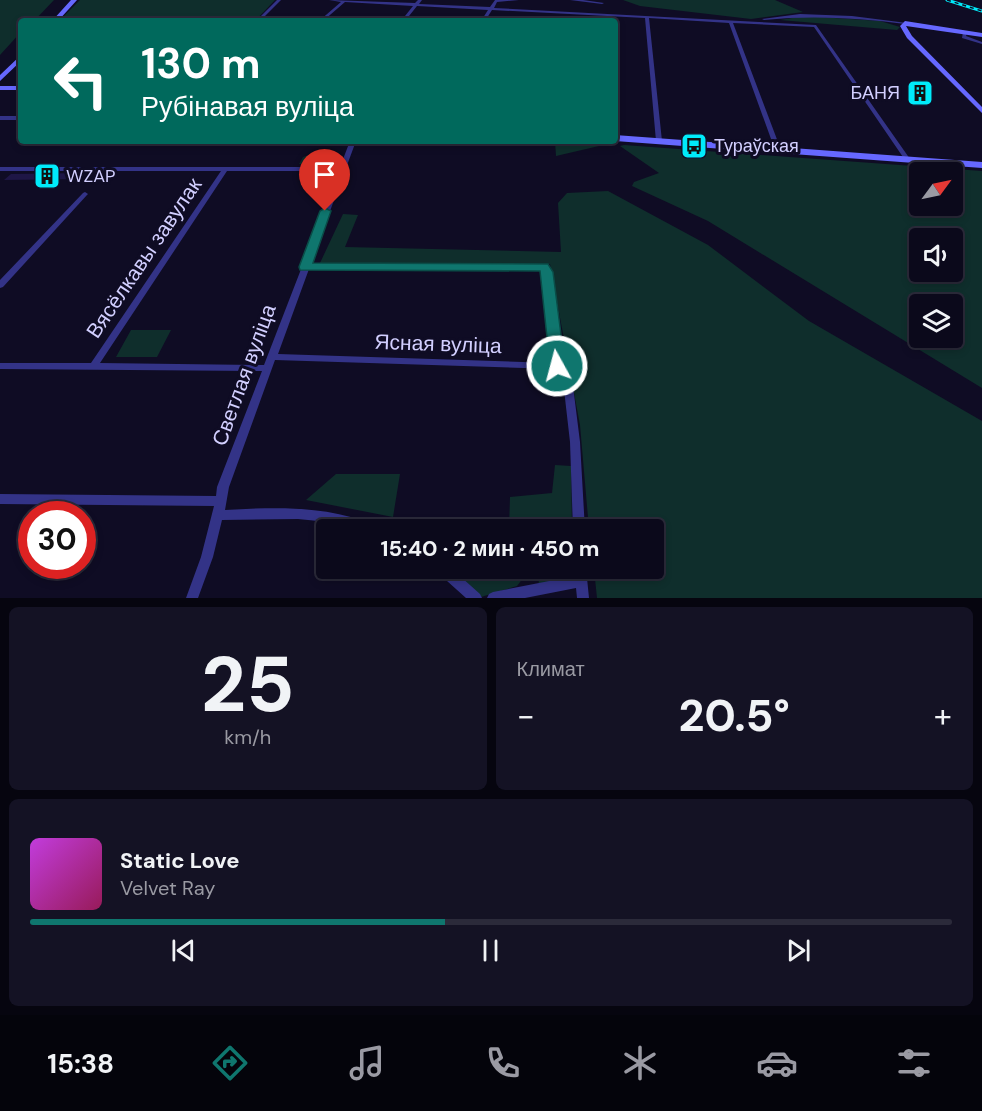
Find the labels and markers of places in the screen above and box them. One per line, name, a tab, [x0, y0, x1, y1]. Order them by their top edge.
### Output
building icon: БАНЯ	[905, 78, 935, 108]
place label: БАНЯ	[851, 81, 900, 105]
bus stop icon: Тураўская	[679, 131, 709, 161]
place label: Тураўская	[714, 134, 799, 158]
pin	[299, 149, 350, 211]
building icon: WZAP	[32, 161, 62, 191]
place label: WZAP	[66, 164, 116, 188]

